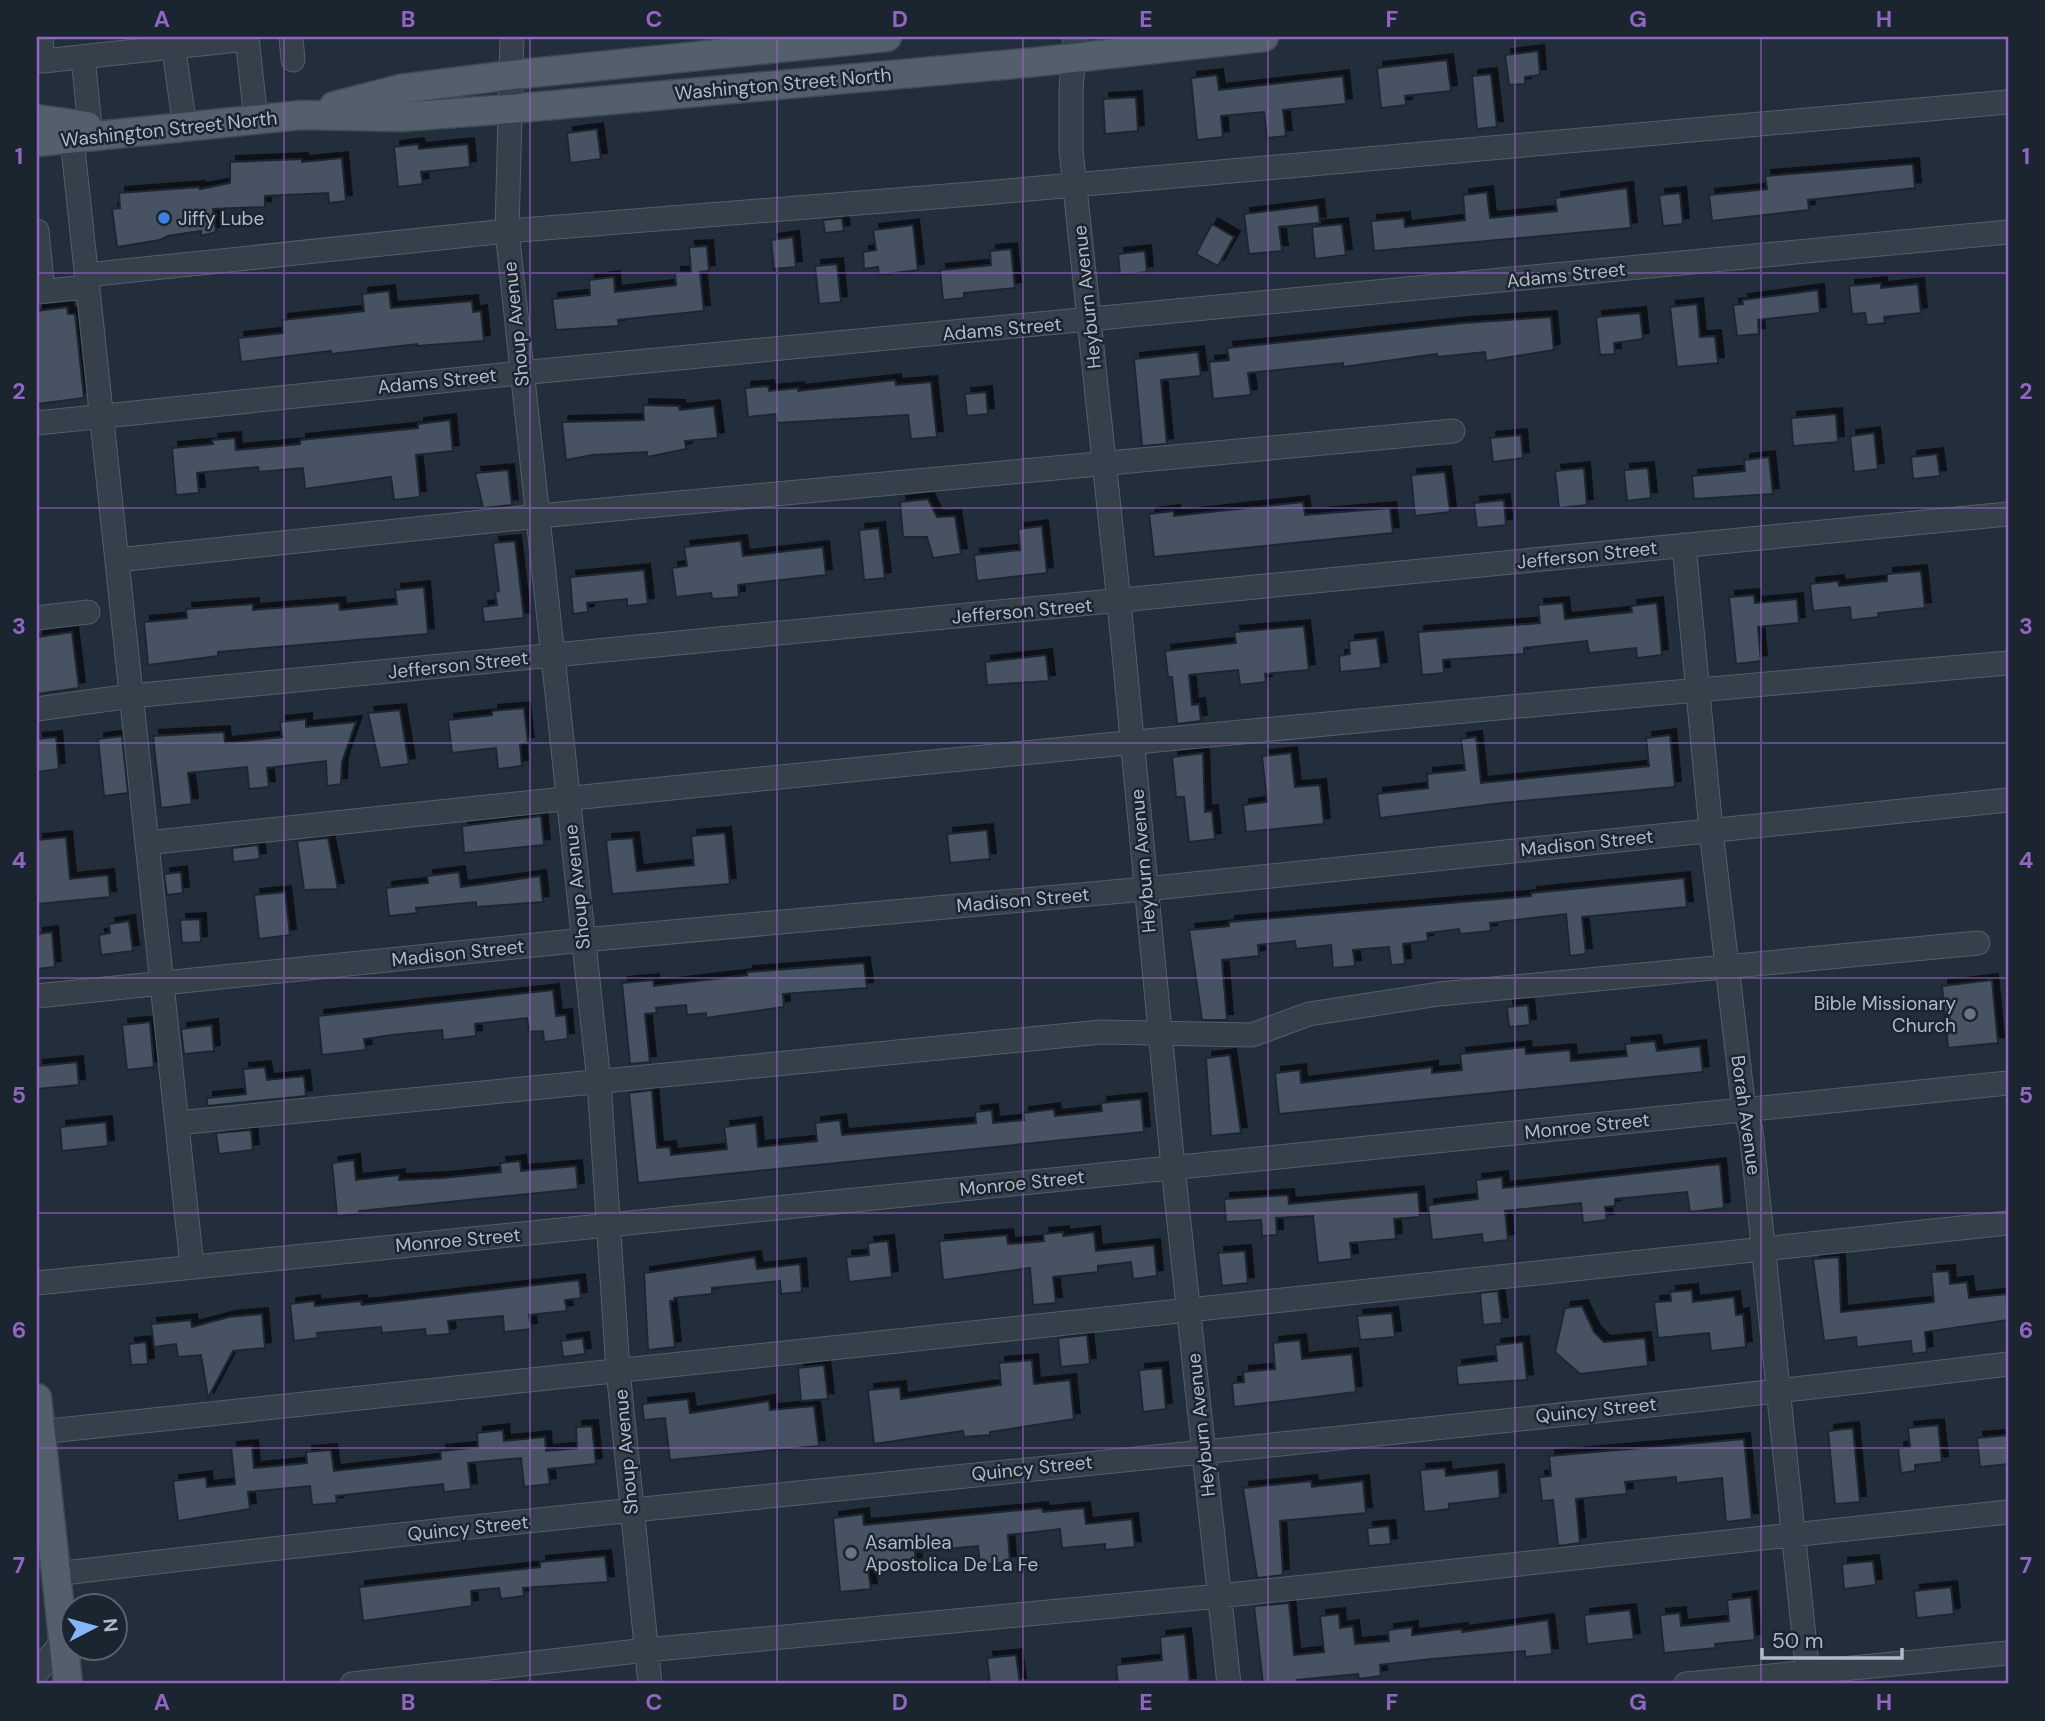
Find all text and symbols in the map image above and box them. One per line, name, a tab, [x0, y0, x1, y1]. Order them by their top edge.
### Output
text: A	[154, 4, 170, 34]
text: B	[401, 4, 415, 34]
text: C	[646, 4, 662, 34]
text: D	[892, 4, 908, 34]
text: E	[1139, 4, 1153, 34]
text: F	[1386, 4, 1399, 34]
text: G	[1629, 4, 1647, 34]
text: H	[1876, 4, 1892, 34]
street label: Washington Street North	[674, 62, 892, 106]
street label: Washington Street North	[60, 105, 278, 153]
text: 1	[15, 141, 23, 171]
text: 1	[2022, 141, 2030, 171]
place label: Jiffy Lube	[178, 206, 264, 231]
marker: Jiffy Lube	[156, 210, 172, 226]
street label: Heyburn Avenue	[1067, 224, 1107, 370]
street label: Adams Street	[1505, 256, 1627, 294]
street label: Shoup Avenue	[497, 260, 535, 388]
street label: Adams Street	[941, 311, 1063, 347]
street label: Adams Street	[376, 362, 498, 400]
text: 2	[12, 376, 26, 406]
text: 2	[2019, 376, 2033, 406]
street label: Jefferson Street	[1515, 535, 1659, 575]
street label: Jefferson Street	[951, 592, 1093, 630]
text: 3	[12, 611, 26, 641]
text: 3	[2019, 611, 2033, 641]
street label: Jefferson Street	[386, 645, 530, 685]
street label: Heyburn Avenue	[1124, 788, 1162, 934]
street label: Shoup Avenue	[558, 823, 596, 951]
street label: Madison Street	[1519, 824, 1655, 862]
text: 4	[12, 845, 27, 875]
text: 4	[2019, 845, 2034, 875]
street label: Madison Street	[955, 882, 1091, 918]
street label: Madison Street	[390, 934, 526, 972]
place label: Bible Missionary Church	[1814, 991, 1956, 1038]
marker: Bible Missionary Church	[1962, 1006, 1978, 1022]
street label: Borah Avenue	[1725, 1054, 1767, 1176]
text: 5	[12, 1080, 26, 1110]
text: 5	[2019, 1080, 2033, 1110]
street label: Monroe Street	[1523, 1107, 1651, 1145]
street label: Monroe Street	[958, 1164, 1086, 1202]
street label: Monroe Street	[394, 1222, 522, 1258]
text: 6	[12, 1315, 26, 1345]
text: 6	[2019, 1315, 2033, 1345]
street label: Heyburn Avenue	[1181, 1352, 1221, 1498]
street label: Shoup Avenue	[608, 1388, 644, 1516]
street label: Quincy Street	[1534, 1391, 1658, 1429]
street label: Quincy Street	[970, 1449, 1094, 1487]
street label: Quincy Street	[406, 1509, 530, 1547]
place label: Asamblea Apostolica De La Fe	[865, 1530, 1038, 1577]
marker: Asamblea Apostolica De La Fe	[843, 1545, 859, 1561]
text: 7	[13, 1550, 25, 1580]
text: 7	[2020, 1550, 2032, 1580]
north arrow	[60, 1592, 130, 1662]
scale bar	[1762, 1616, 1902, 1660]
text: N	[97, 1617, 124, 1633]
text: 50 m	[1772, 1627, 1823, 1655]
text: A	[154, 1687, 170, 1717]
text: B	[401, 1687, 415, 1717]
text: C	[646, 1687, 662, 1717]
text: D	[892, 1687, 908, 1717]
text: E	[1139, 1687, 1153, 1717]
text: F	[1386, 1687, 1399, 1717]
text: G	[1629, 1687, 1647, 1717]
text: H	[1876, 1687, 1892, 1717]

